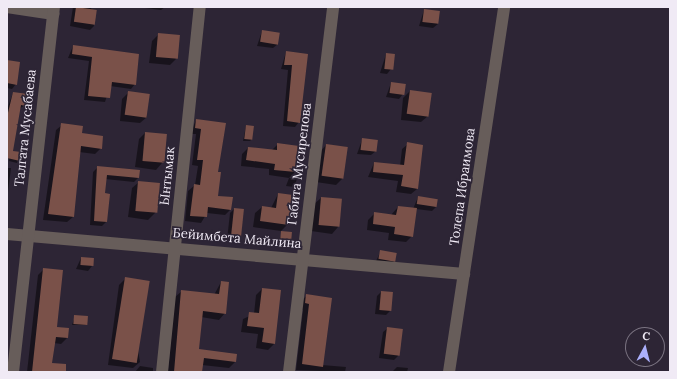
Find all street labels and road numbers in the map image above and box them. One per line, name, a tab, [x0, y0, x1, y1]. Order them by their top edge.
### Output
street label: Талгата Мусабаева	[12, 69, 40, 187]
street label: Габита Мусирепова	[285, 102, 315, 226]
street label: Толепа Ибраимова	[447, 127, 479, 247]
street label: Ынтымак	[157, 146, 179, 206]
street label: Бейимбета Майлина	[172, 226, 302, 252]

